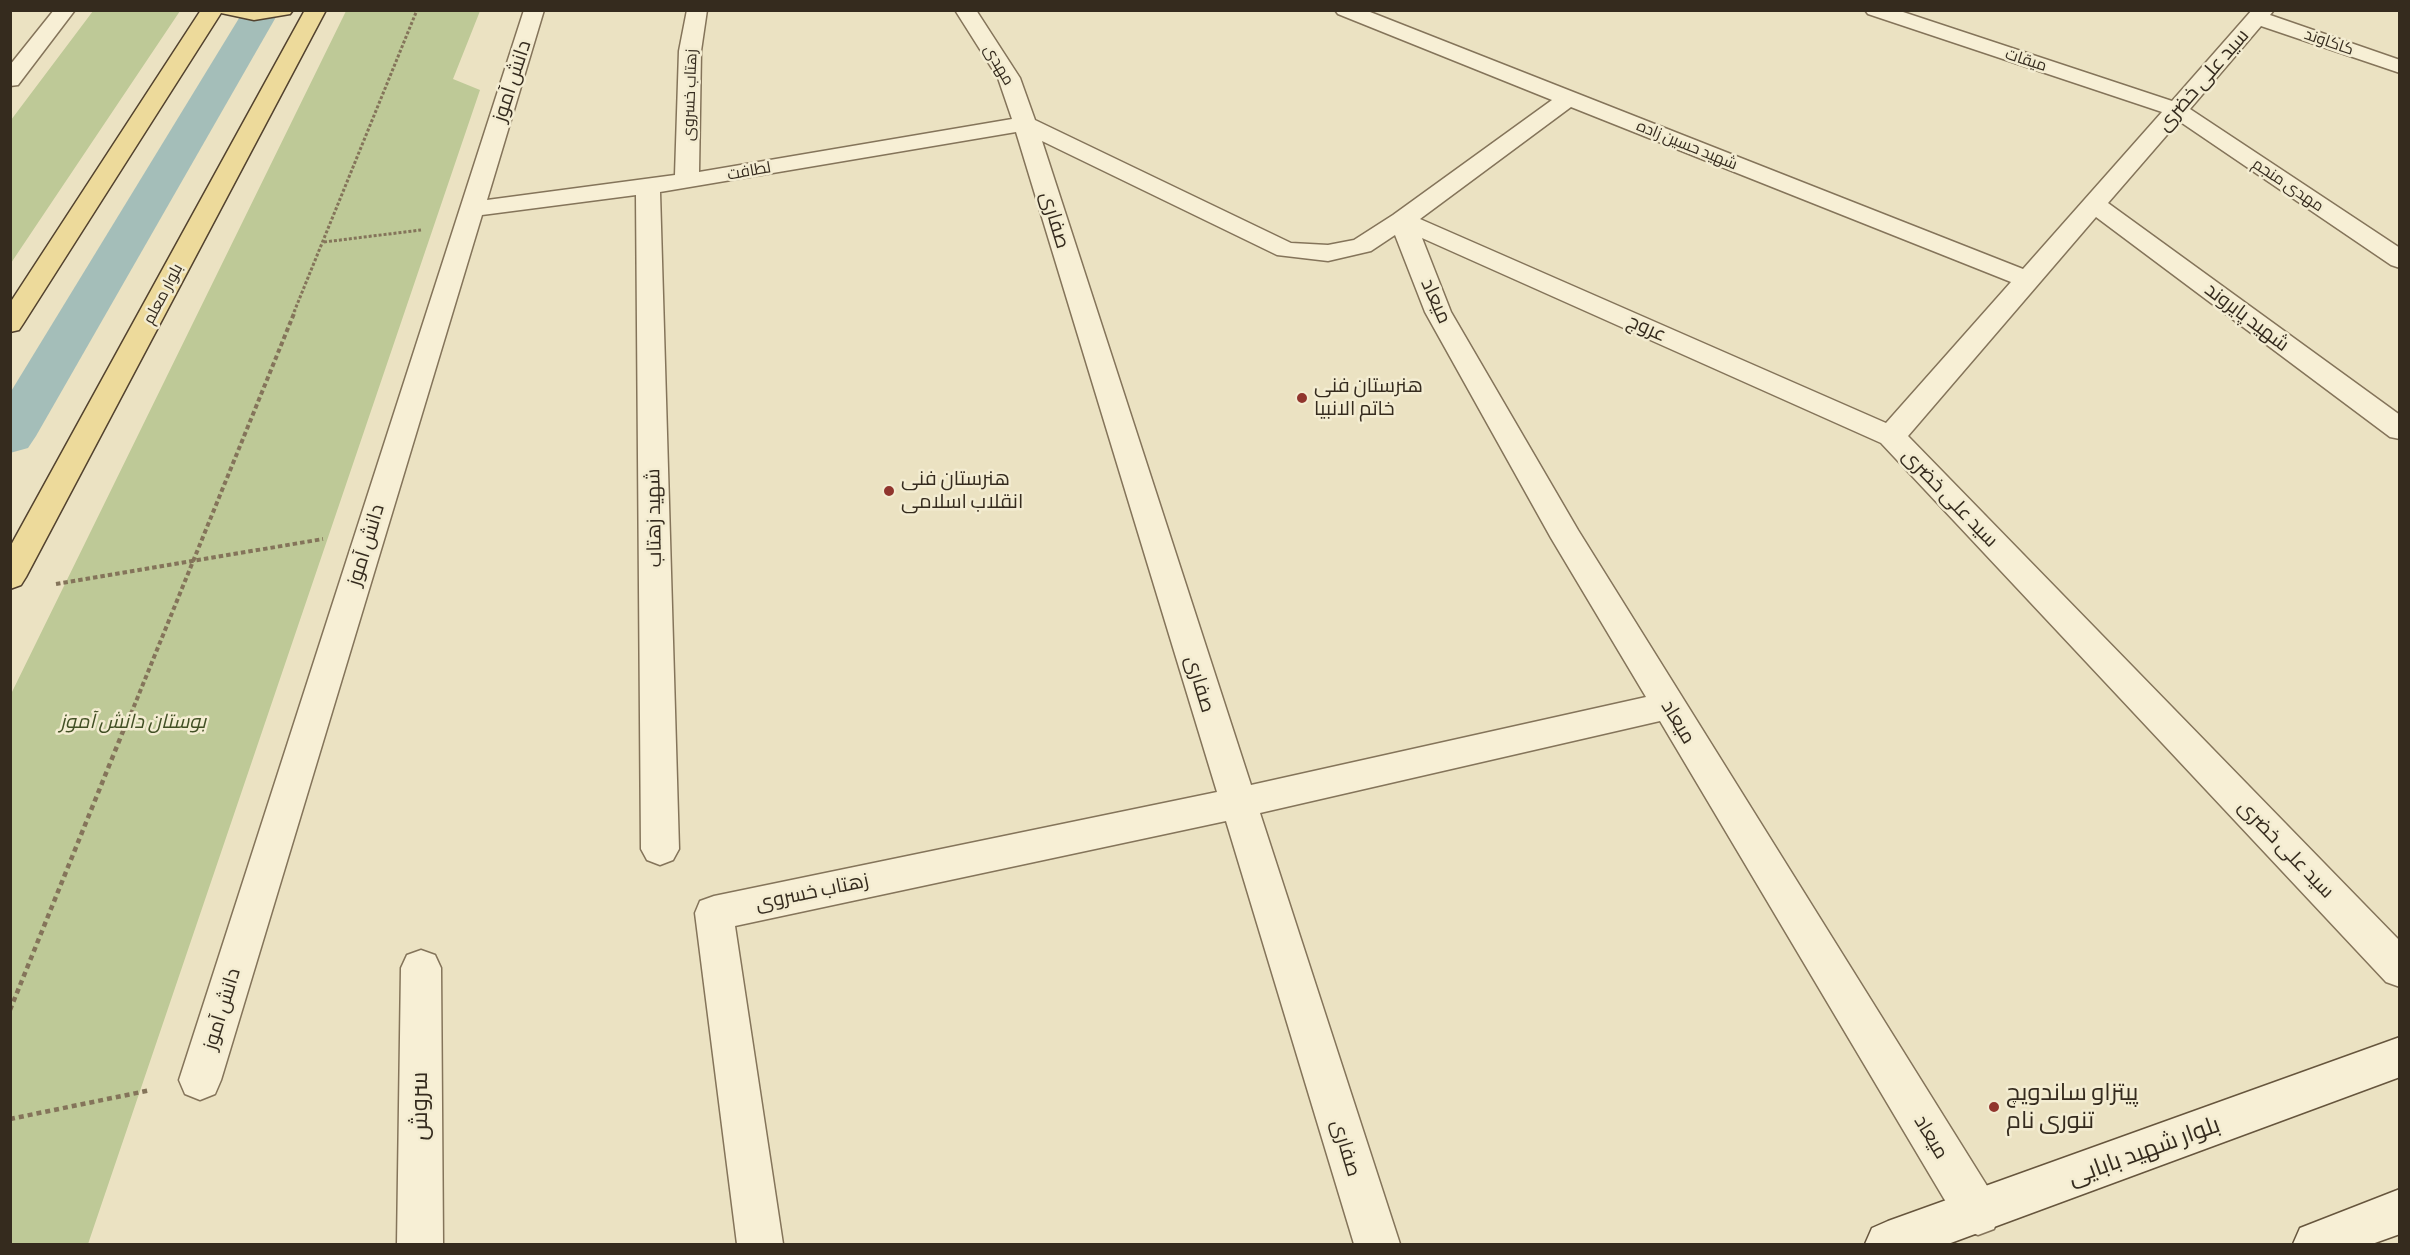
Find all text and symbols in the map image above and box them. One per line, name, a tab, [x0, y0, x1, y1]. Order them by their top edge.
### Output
street label: سید علی خضری	[2152, 24, 2254, 136]
street label: کاکاوند	[2302, 25, 2356, 59]
street label: دانش آموز	[488, 37, 536, 125]
street label: مهدی	[980, 41, 1018, 89]
street label: میقات	[2003, 44, 2049, 76]
street label: زهتاب خسروی	[679, 49, 701, 141]
street label: شهید حسین زاده	[1634, 116, 1740, 174]
street label: مهدی منجم	[2249, 154, 2327, 216]
street label: لطافت	[726, 158, 772, 184]
street label: صفاری	[1035, 189, 1075, 251]
street label: بلوار معلم	[139, 260, 187, 328]
street label: میعاد	[1415, 275, 1457, 327]
street label: شهید پایروند	[2200, 277, 2294, 357]
street label: عروج	[1624, 309, 1670, 347]
place label: هنرستان فنی خاتم الانبیا	[1314, 374, 1423, 421]
marker: هنرستان فنی خاتم الانبیا	[1295, 391, 1309, 405]
street label: سید علی خضری	[1897, 444, 2003, 552]
place label: هنرستان فنی انقلاب اسلامی	[901, 467, 1023, 514]
street label: شهید زهتاب	[641, 468, 667, 568]
marker: هنرستان فنی انقلاب اسلامی	[882, 484, 896, 498]
street label: دانش آموز	[342, 501, 390, 589]
street label: صفاری	[1180, 653, 1220, 715]
street label: میعاد	[1656, 696, 1700, 748]
park label: بوستان دانش آموز	[60, 710, 206, 734]
street label: سید علی خضری	[2233, 795, 2339, 903]
street label: زهتاب خسروی	[753, 868, 871, 916]
street label: دانش آموز	[198, 965, 246, 1053]
street label: سروش	[406, 1072, 434, 1140]
place label: پیتزاو ساندویچ تنوری نام	[2006, 1079, 2138, 1135]
marker: پیتزاو ساندویچ تنوری نام	[1987, 1100, 2001, 1114]
street label: بلوار شهید بابایی	[2064, 1110, 2224, 1192]
street label: میعاد	[1909, 1111, 1953, 1163]
street label: صفاری	[1326, 1117, 1366, 1179]

